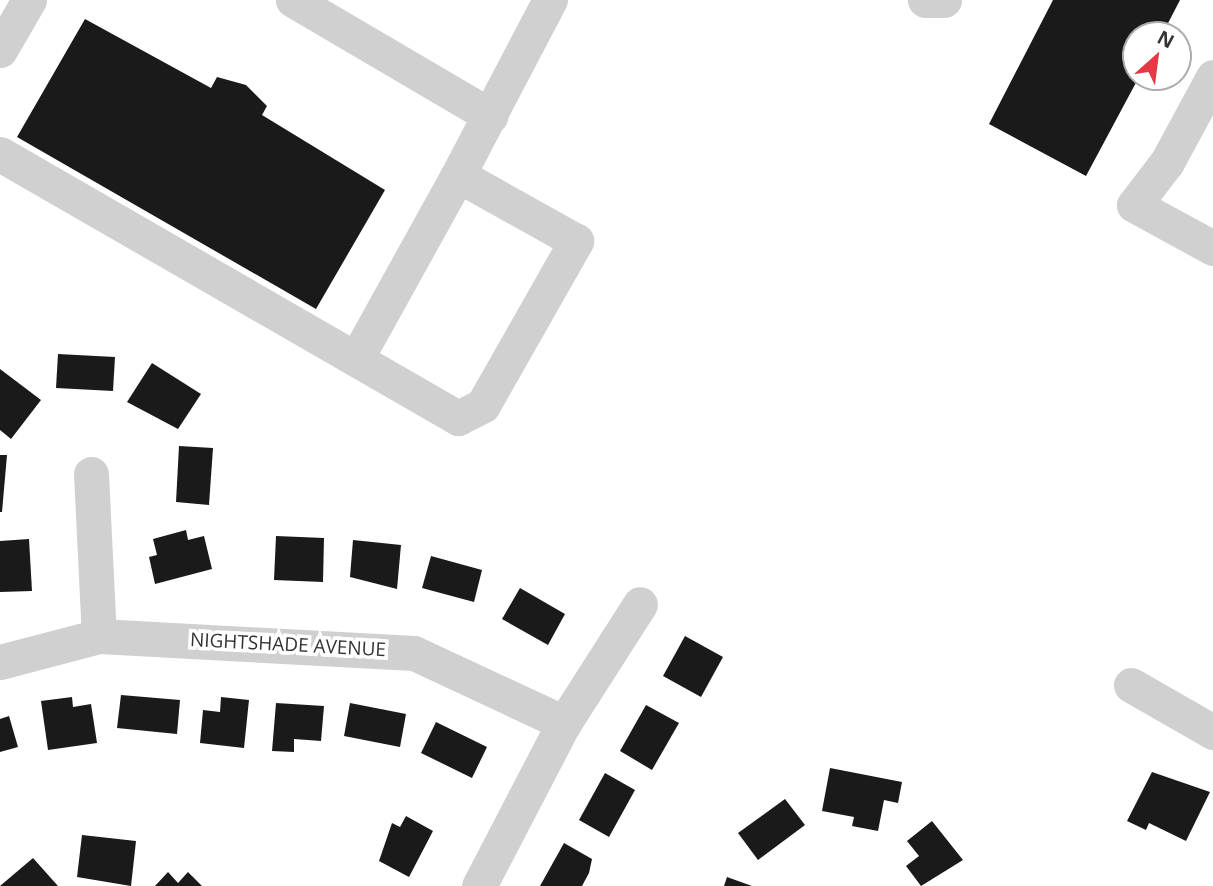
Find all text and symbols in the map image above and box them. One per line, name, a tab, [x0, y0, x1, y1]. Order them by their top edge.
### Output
north arrow	[1122, 21, 1192, 91]
text: N	[1153, 24, 1179, 54]
street label: NIGHTSHADE AVENUE	[189, 628, 387, 662]

